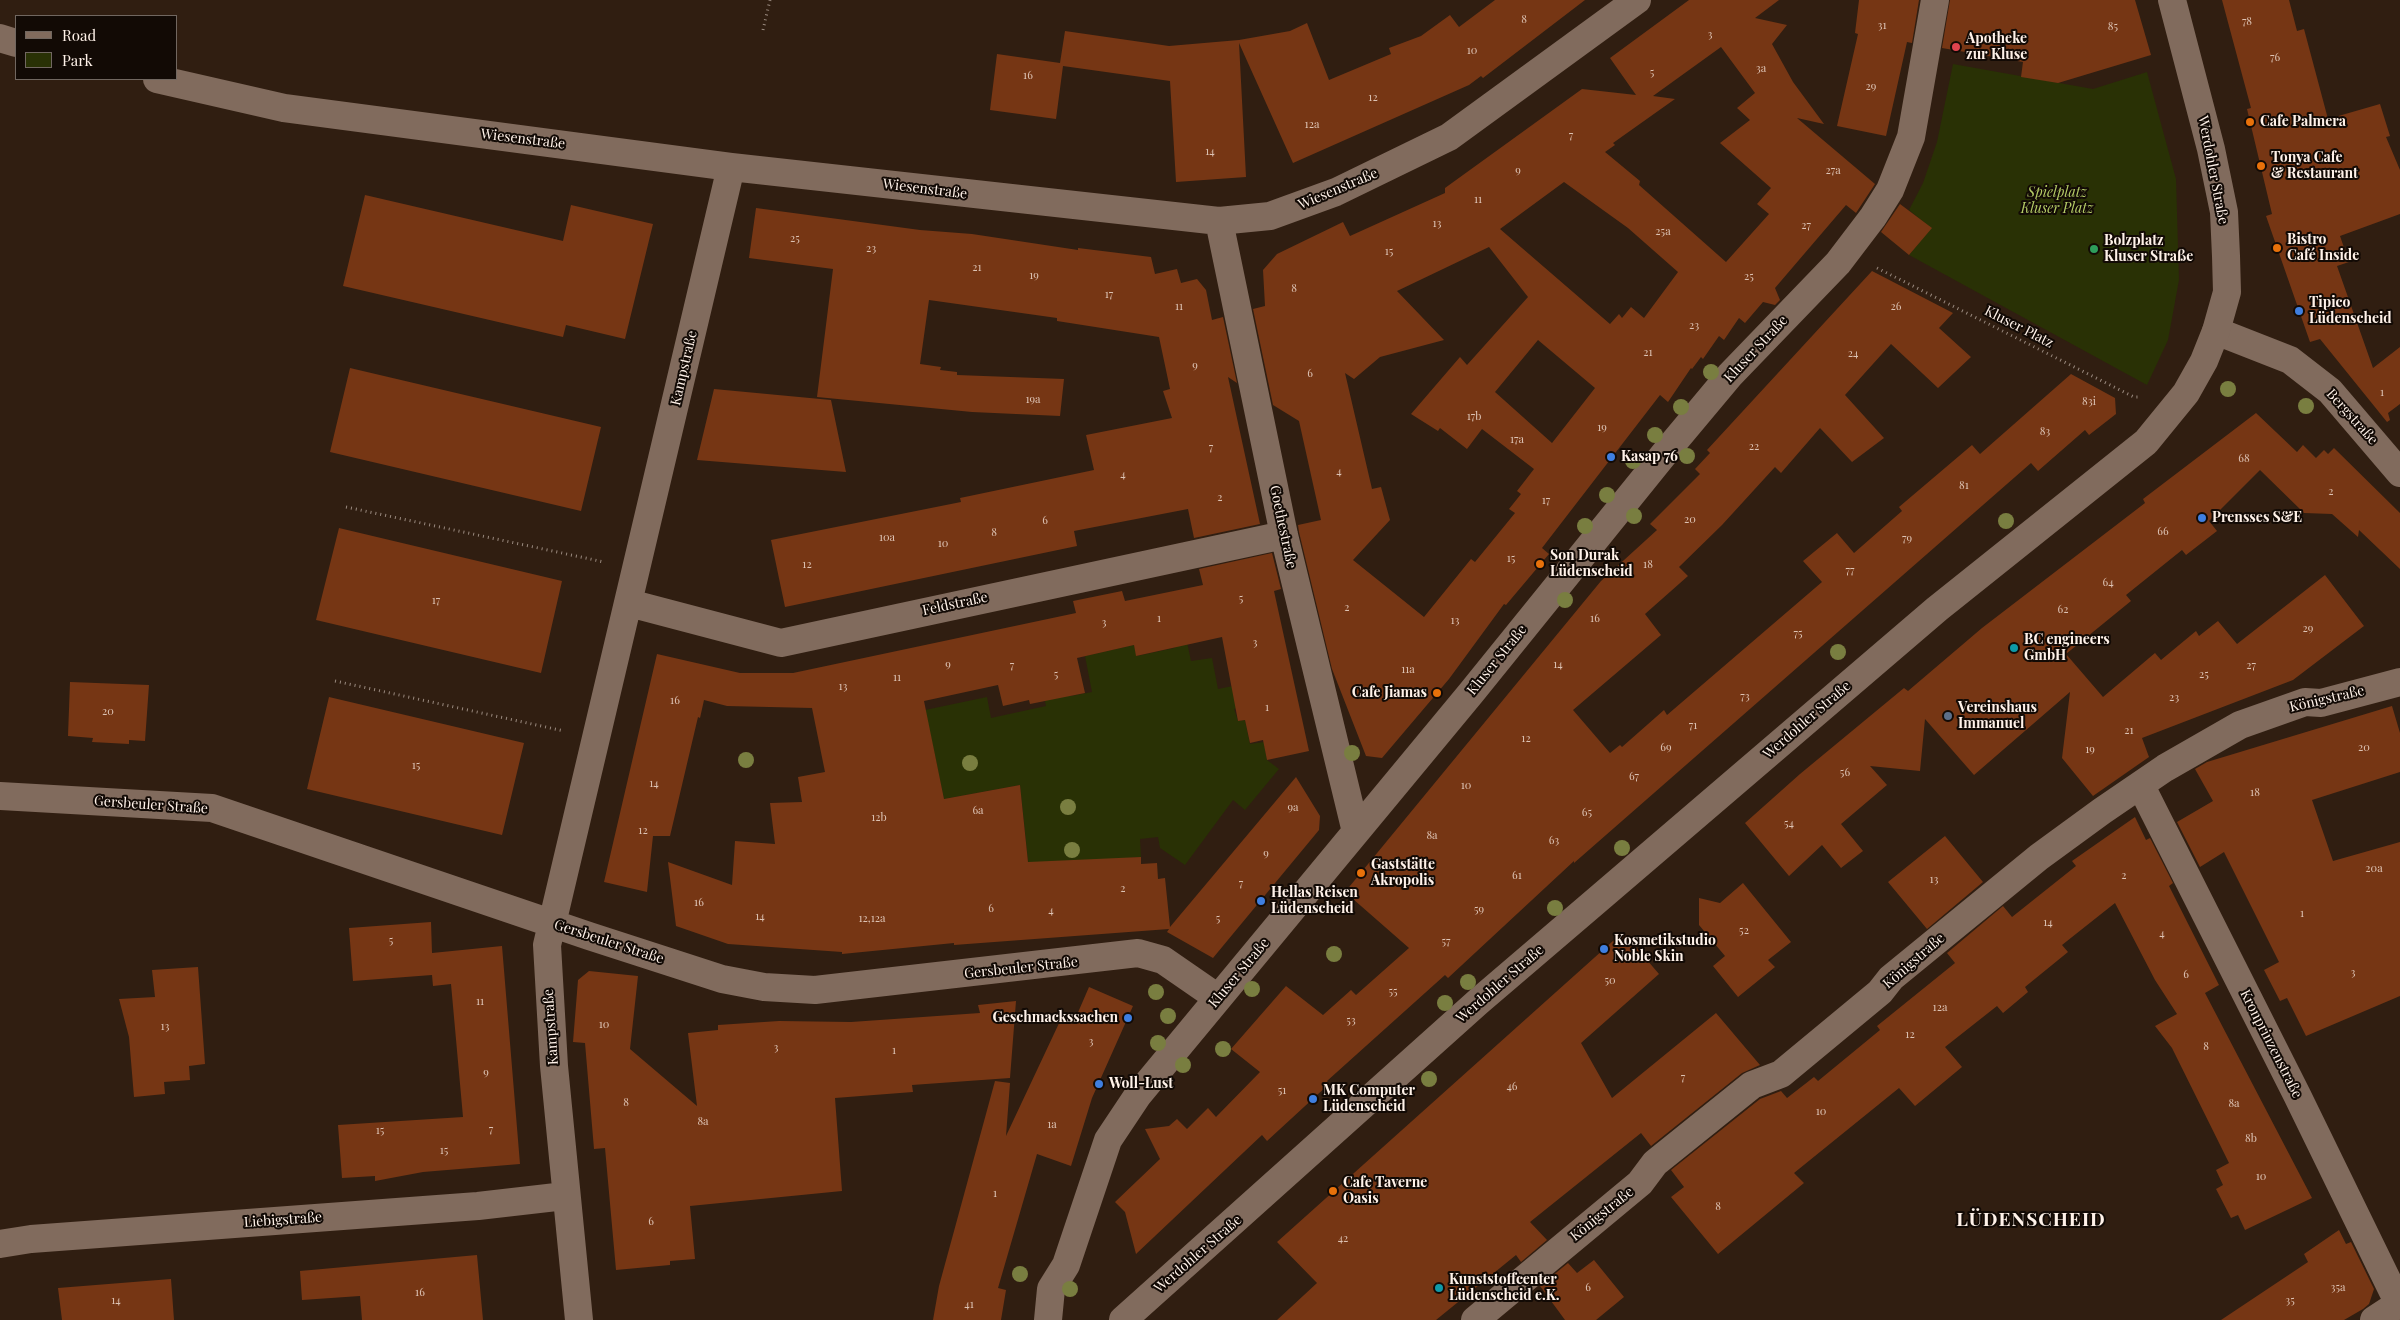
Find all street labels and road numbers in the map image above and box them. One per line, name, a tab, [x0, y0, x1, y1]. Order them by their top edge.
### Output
street label: Werdohler Straße	[2194, 114, 2232, 226]
street label: Wiesenstraße	[480, 125, 566, 153]
street label: Wiesenstraße	[1296, 165, 1380, 213]
street label: Wiesenstraße	[882, 175, 968, 203]
street label: Kluser Platz	[1982, 302, 2056, 352]
street label: Kluser Straße	[1721, 312, 1791, 386]
street label: Kampstraße	[667, 329, 701, 407]
street label: Bergstraße	[2323, 386, 2381, 448]
street label: Goethestraße	[1266, 484, 1300, 570]
street label: Feldstraße	[921, 589, 989, 619]
street label: Kluser Straße	[1464, 622, 1530, 698]
street label: Werdohler Straße	[1760, 677, 1854, 763]
street label: Königstraße	[2288, 682, 2366, 716]
street label: Gersbeuler Straße	[93, 793, 209, 817]
street label: Gersbeuler Straße	[552, 916, 666, 968]
street label: Königstraße	[1880, 930, 1948, 992]
street label: Kluser Straße	[1205, 935, 1273, 1011]
street label: Werdohler Straße	[1453, 941, 1547, 1027]
street label: Gersbeuler Straße	[963, 954, 1079, 982]
street label: Kronprinzenstraße	[2236, 987, 2306, 1101]
street label: Kampstraße	[540, 988, 562, 1066]
street label: Königstraße	[1567, 1183, 1637, 1245]
street label: Liebigstraße	[243, 1209, 323, 1231]
street label: Werdohler Straße	[1151, 1211, 1245, 1297]

